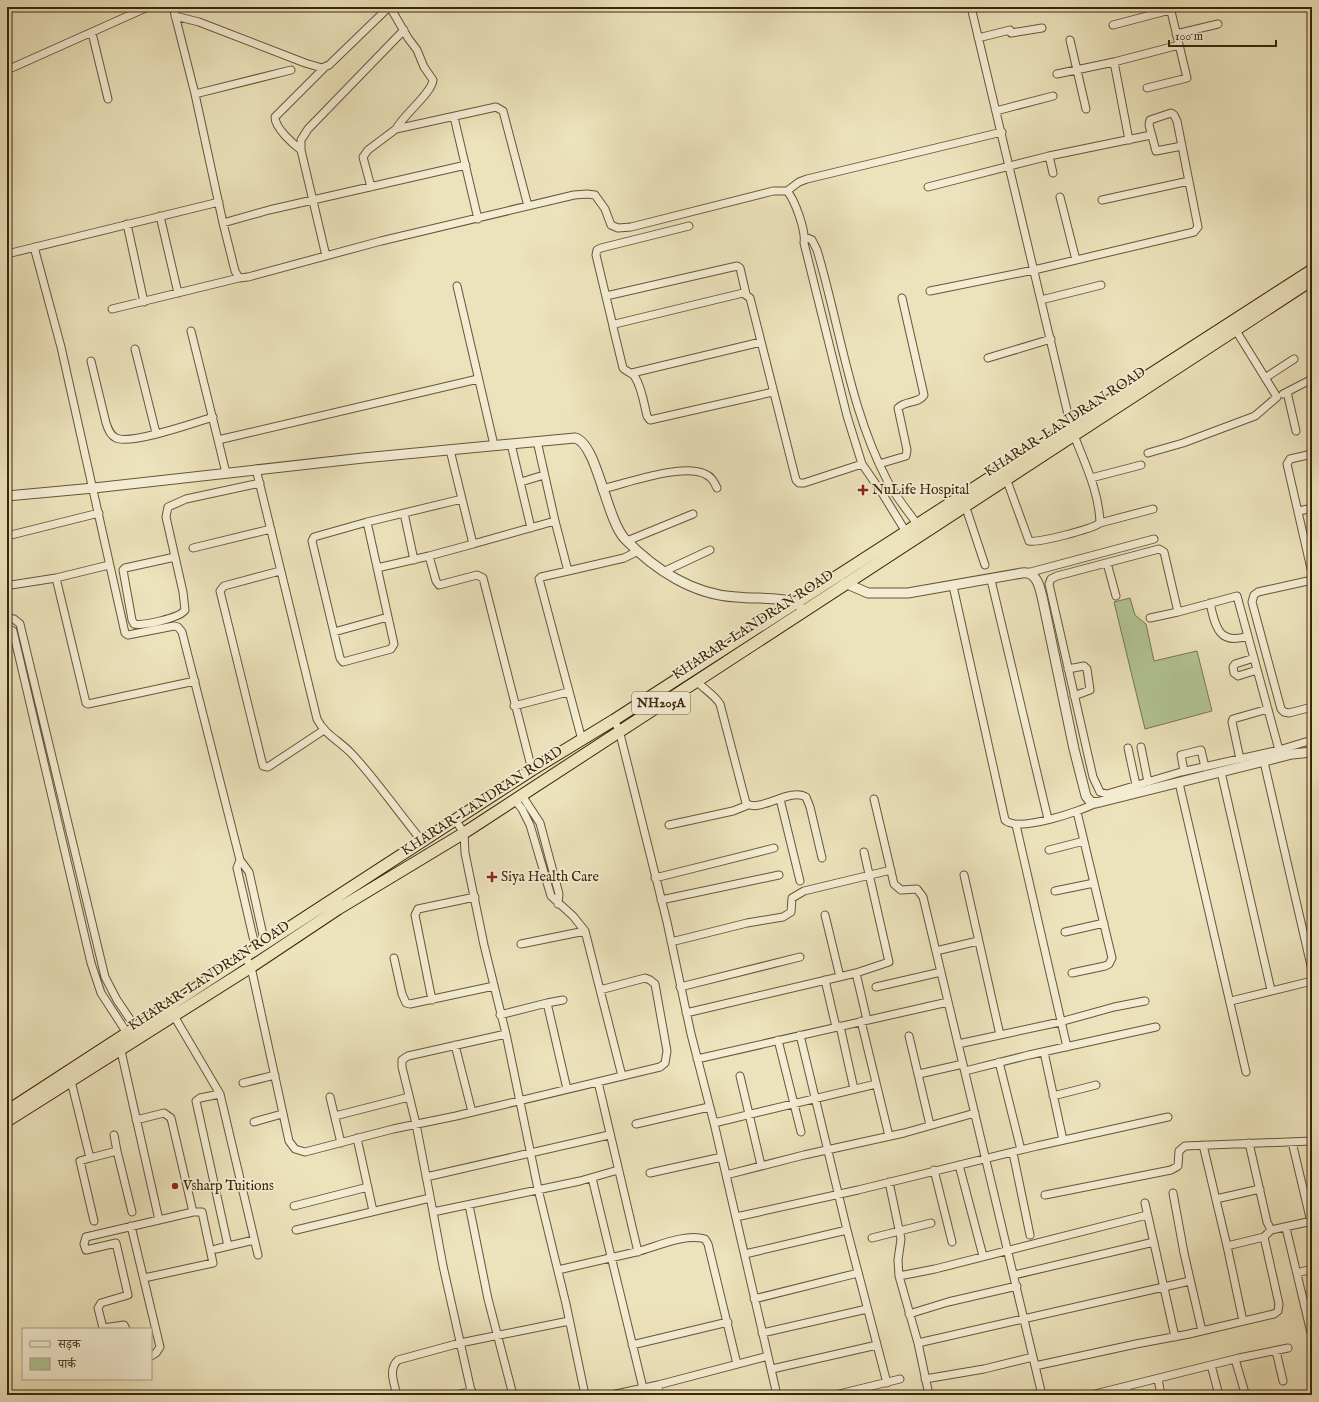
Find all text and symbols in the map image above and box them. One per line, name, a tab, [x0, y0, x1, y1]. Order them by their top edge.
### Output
scale bar	[1169, 22, 1276, 48]
text: 100 m	[1175, 29, 1203, 44]
street label: KHARAR-LANDRAN ROAD	[981, 363, 1149, 481]
place label: NuLife Hospital	[872, 481, 970, 499]
marker: NuLife Hospital	[857, 484, 869, 496]
street label: KHARAR-LANDRAN ROAD	[669, 566, 837, 684]
road number: NH205A	[632, 692, 690, 714]
street label: KHARAR-LANDRAN ROAD	[398, 742, 566, 860]
place label: Siya Health Care	[501, 868, 599, 886]
marker: Siya Health Care	[486, 871, 498, 883]
street label: KHARAR-LANDRAN ROAD	[125, 917, 293, 1035]
place label: Vsharp Tuitions	[182, 1177, 274, 1195]
marker: Vsharp Tuitions	[170, 1181, 180, 1191]
legend	[22, 1328, 152, 1380]
text: सड़क	[57, 1337, 82, 1352]
text: पार्क	[57, 1357, 77, 1372]

